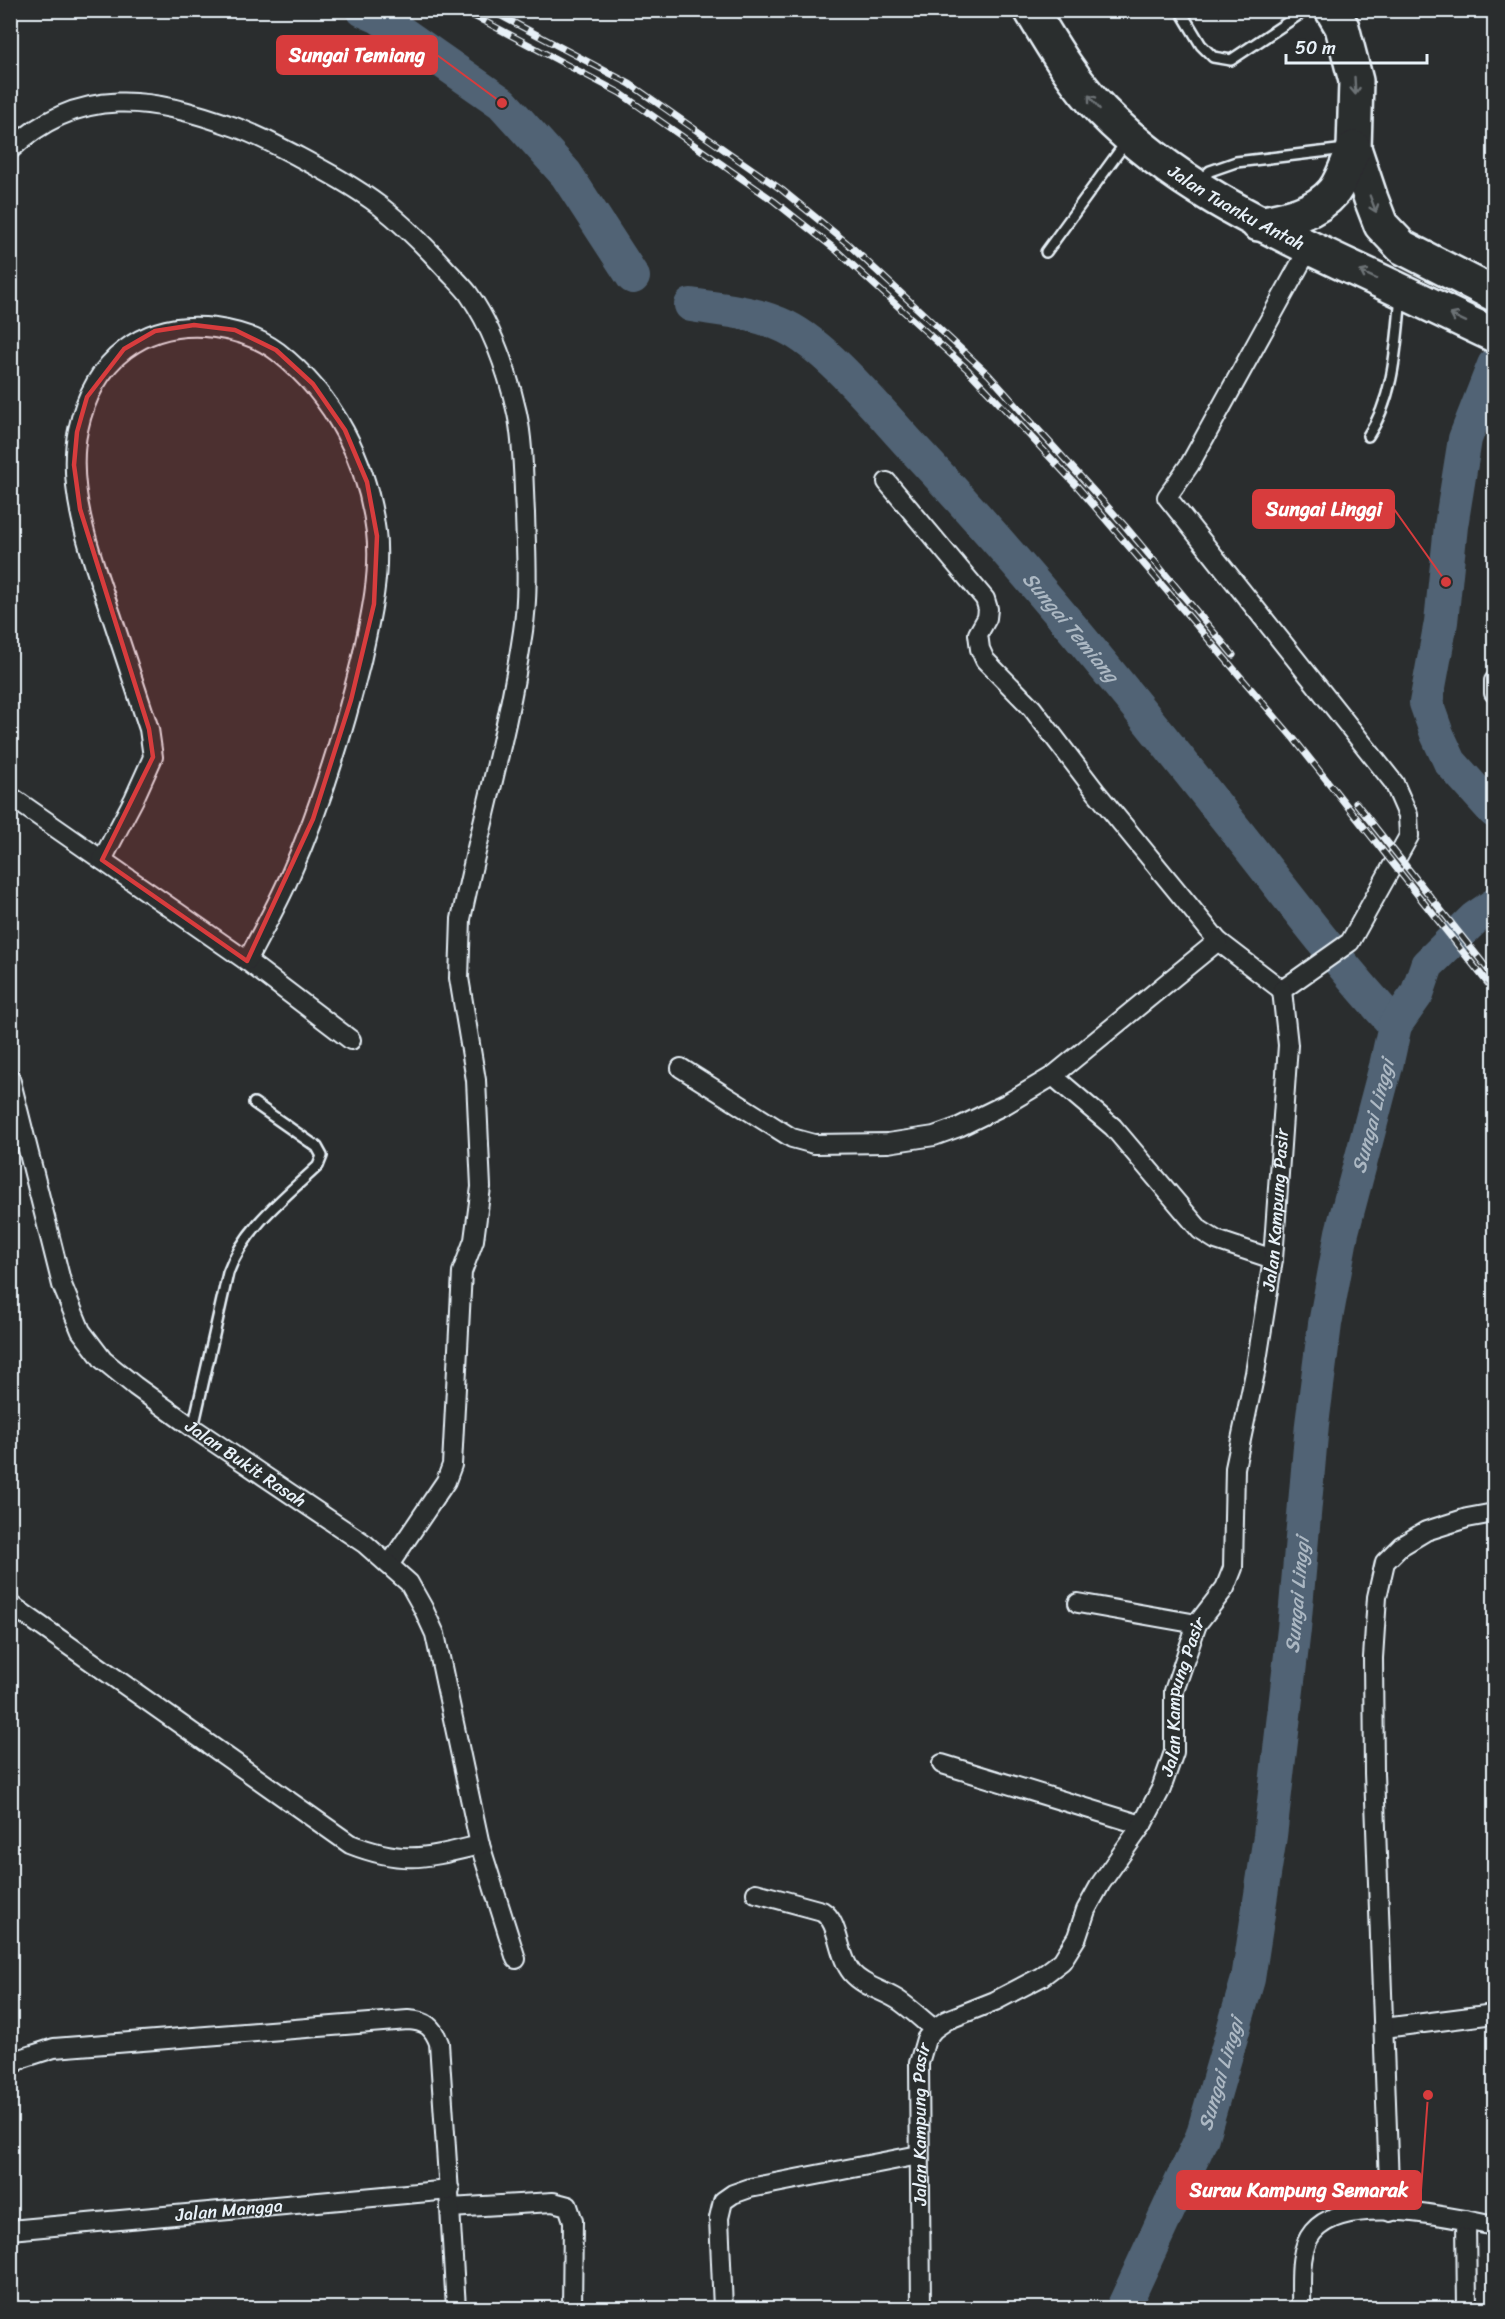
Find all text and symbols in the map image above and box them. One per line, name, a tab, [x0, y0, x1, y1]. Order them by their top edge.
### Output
scale bar	[1286, 27, 1427, 65]
text: 50 m	[1295, 32, 1336, 64]
callout: Sungai Temiang	[277, 36, 437, 74]
text: Sungai Temiang	[288, 38, 425, 73]
one-way arrow	[1350, 75, 1361, 95]
one-way arrow	[1088, 94, 1101, 110]
street label: Jalan Tuanku Antah	[1160, 155, 1310, 259]
one-way arrow	[1368, 194, 1379, 212]
one-way arrow	[1359, 269, 1377, 281]
one-way arrow	[1449, 311, 1467, 323]
callout: Sungai Linggi	[1253, 490, 1394, 528]
text: Sungai Linggi	[1265, 492, 1384, 527]
water label: Sungai Temiang	[1013, 564, 1129, 692]
water label: Sungai Linggi	[1341, 1052, 1406, 1177]
street label: Jalan Kampung Pasir	[1252, 1126, 1298, 1294]
street label: Jalan Bukit Rasah	[177, 1410, 313, 1516]
water label: Sungai Linggi	[1274, 1531, 1320, 1655]
street label: Jalan Kampung Pasir	[1150, 1608, 1215, 1782]
water label: Sungai Linggi	[1188, 2009, 1255, 2135]
street label: Jalan Kampung Pasir	[903, 2037, 941, 2207]
callout: Surau Kampung Semarak	[1177, 2171, 1421, 2209]
text: Surau Kampung Semarak	[1189, 2173, 1409, 2208]
street label: Jalan Mangga	[173, 2189, 284, 2231]

